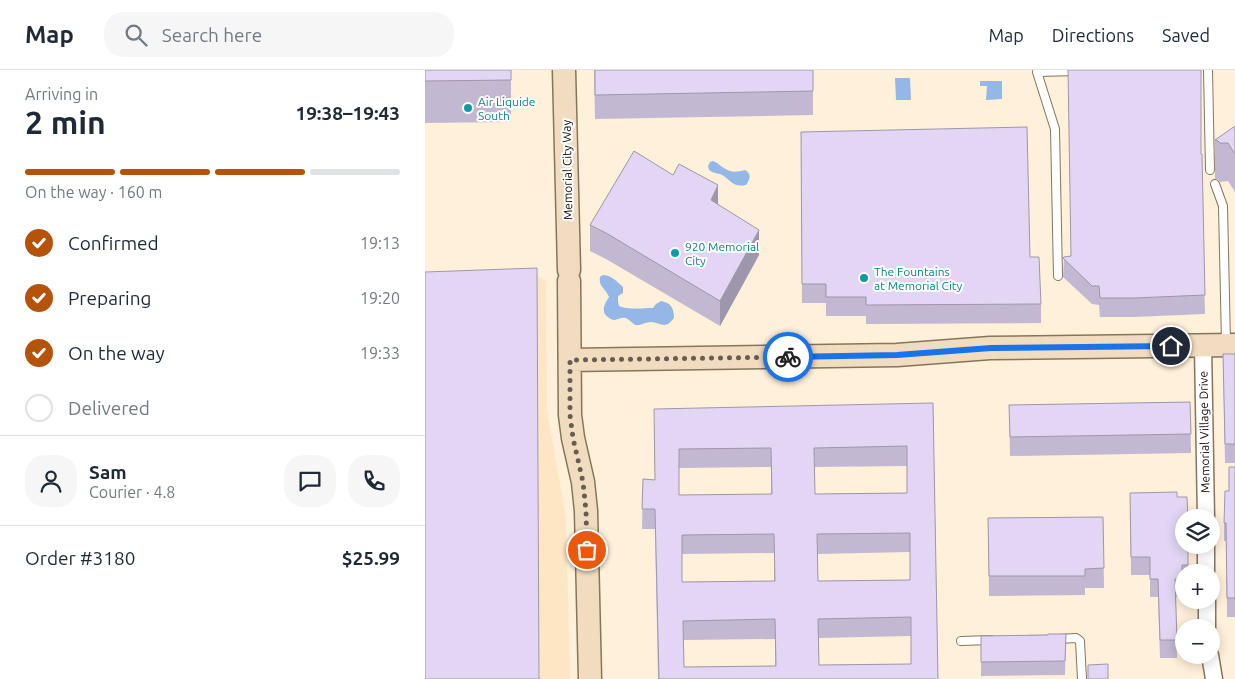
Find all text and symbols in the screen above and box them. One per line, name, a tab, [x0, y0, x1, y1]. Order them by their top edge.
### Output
search box	[104, 12, 454, 57]
text: Map	[25, 21, 74, 48]
icon: search	[122, 21, 150, 49]
text: Search here	[162, 24, 262, 46]
text: Map	[988, 25, 1024, 45]
text: Directions	[1052, 25, 1134, 45]
text: Saved	[1162, 25, 1210, 45]
text: Arriving in	[25, 85, 98, 103]
place label: Air Liquide South	[478, 95, 535, 122]
text: 19:38–19:43	[295, 102, 400, 124]
marker: Air Liquide South	[462, 102, 474, 114]
text: 2 min	[25, 104, 106, 140]
street label: Memorial City Way	[560, 120, 574, 220]
text: On the way · 160 m	[25, 183, 162, 201]
icon: check	[25, 229, 53, 257]
text: Confirmed	[68, 232, 159, 254]
text: 19:13	[360, 234, 400, 252]
place label: 920 Memorial City	[685, 240, 759, 267]
marker: 920 Memorial City	[669, 247, 681, 259]
place label: The Fountains at Memorial City	[874, 265, 963, 292]
marker: The Fountains at Memorial City	[858, 272, 870, 284]
icon: check	[25, 284, 53, 312]
text: Preparing	[68, 287, 152, 309]
text: 19:20	[360, 289, 400, 307]
pin	[1150, 325, 1192, 367]
courier	[763, 332, 813, 382]
icon: home	[1157, 332, 1185, 360]
icon: check	[25, 339, 53, 367]
text: On the way	[68, 342, 165, 364]
icon: bike	[774, 343, 802, 371]
text: 19:33	[360, 344, 400, 362]
street label: Memorial Village Drive	[1196, 371, 1212, 493]
text: Delivered	[68, 397, 150, 419]
button: person	[25, 455, 77, 507]
button: chat	[284, 455, 336, 507]
button: phone	[348, 455, 400, 507]
text: Sam	[89, 461, 127, 483]
text: Courier · 4.8	[89, 483, 175, 501]
map controls	[1175, 509, 1220, 664]
button: layers	[1175, 509, 1220, 554]
pin	[566, 529, 608, 571]
icon: bag	[573, 536, 601, 564]
text: Order #3180	[25, 547, 135, 569]
text: $25.99	[342, 547, 400, 569]
button: +	[1175, 564, 1220, 609]
button: −	[1175, 619, 1220, 664]

